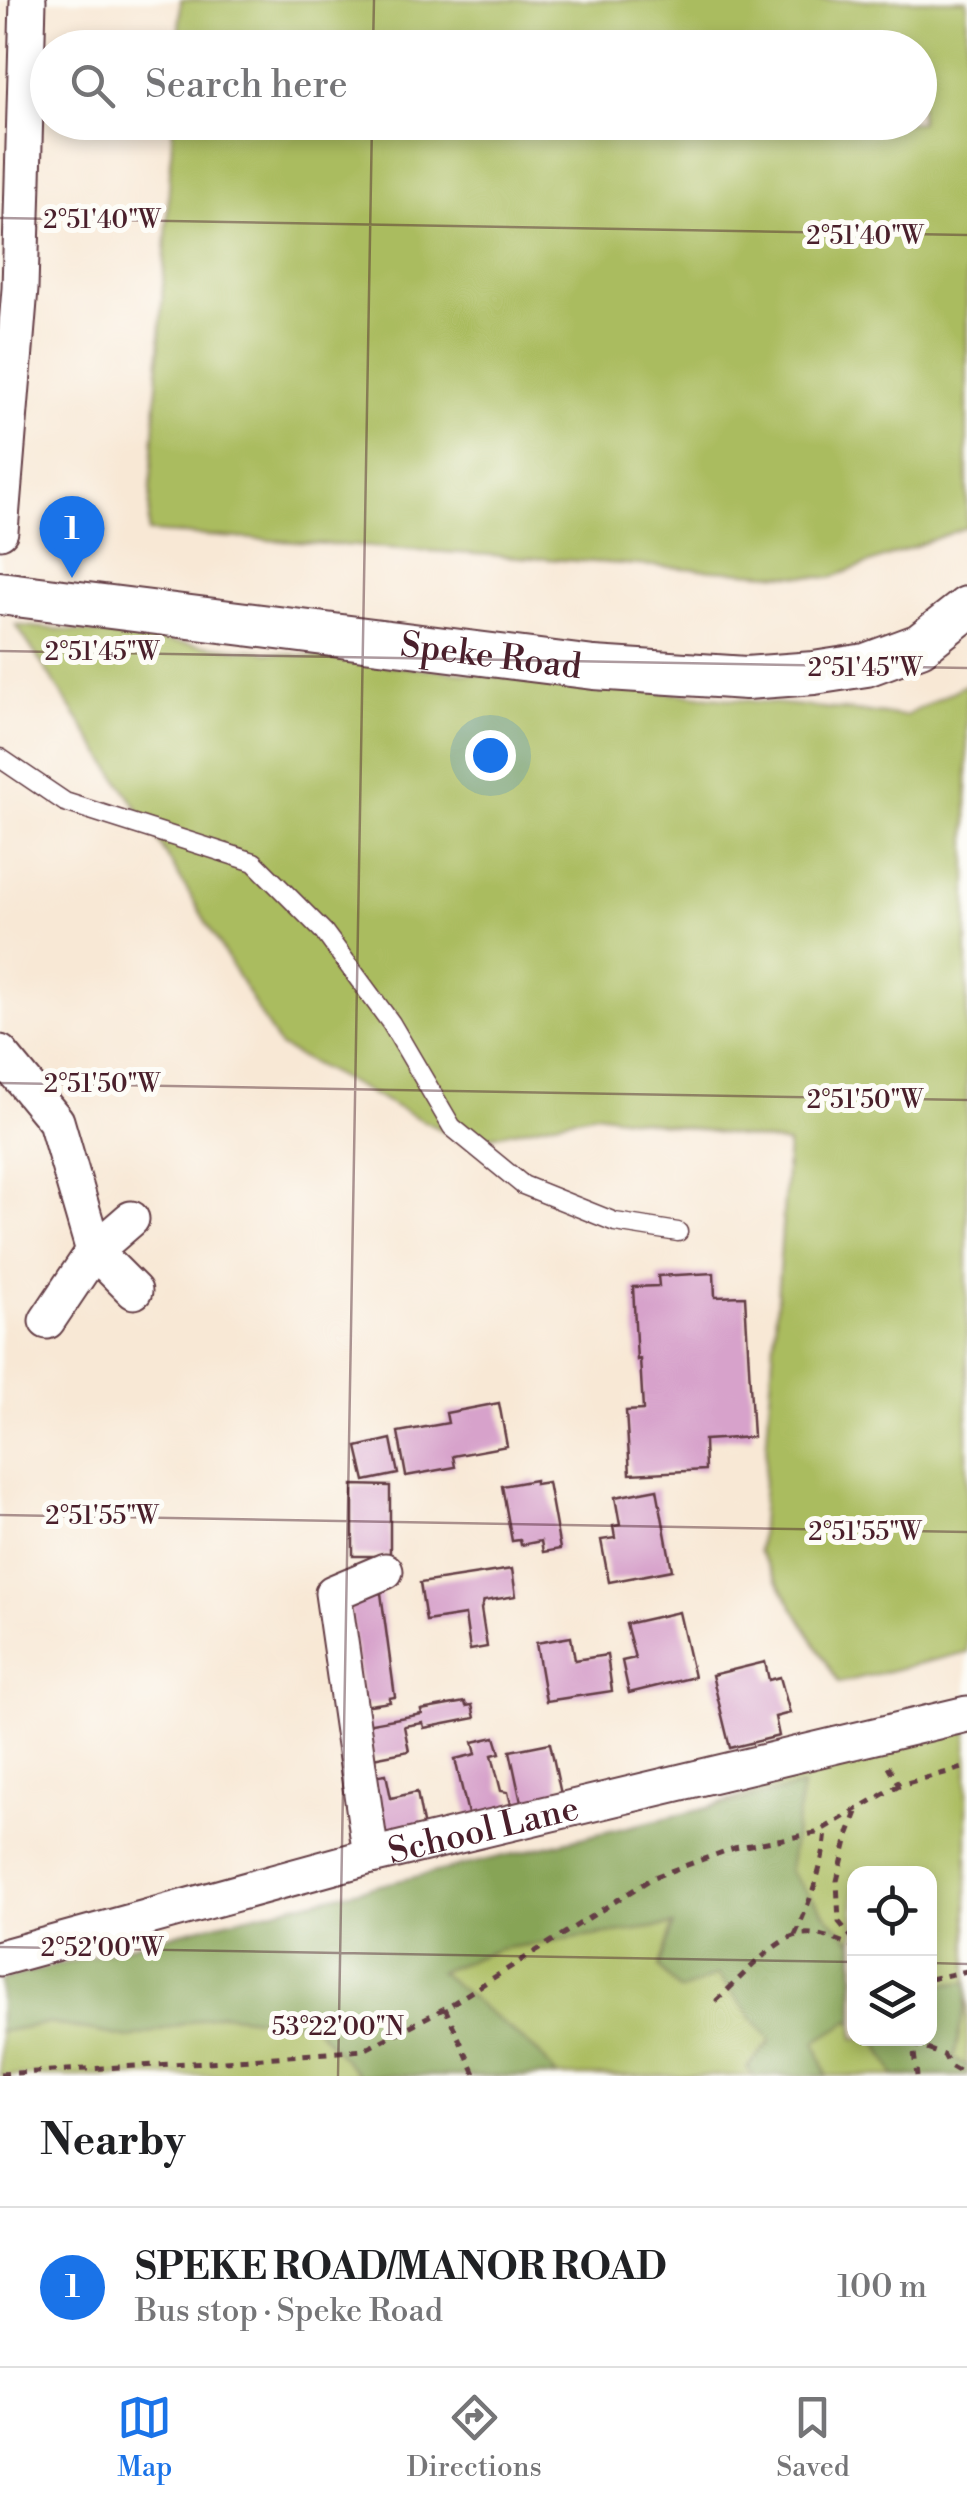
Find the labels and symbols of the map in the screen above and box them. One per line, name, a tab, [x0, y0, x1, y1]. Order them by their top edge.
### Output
text: 2°51'40"W	[43, 205, 162, 236]
text: 2°51'40"W	[806, 221, 925, 252]
pin: 1	[40, 496, 104, 578]
street label: Speke Road	[398, 624, 584, 689]
text: 2°51'45"W	[45, 637, 161, 668]
text: 2°51'45"W	[808, 653, 924, 684]
your location	[465, 730, 516, 781]
text: 2°51'50"W	[44, 1069, 162, 1100]
text: 2°51'50"W	[807, 1085, 925, 1116]
text: 2°51'55"W	[45, 1501, 160, 1532]
text: 2°51'55"W	[808, 1517, 923, 1548]
street label: School Lane	[384, 1787, 583, 1874]
text: 2°52'00"W	[41, 1933, 165, 1964]
text: 53°22'00"N	[272, 2012, 405, 2043]

